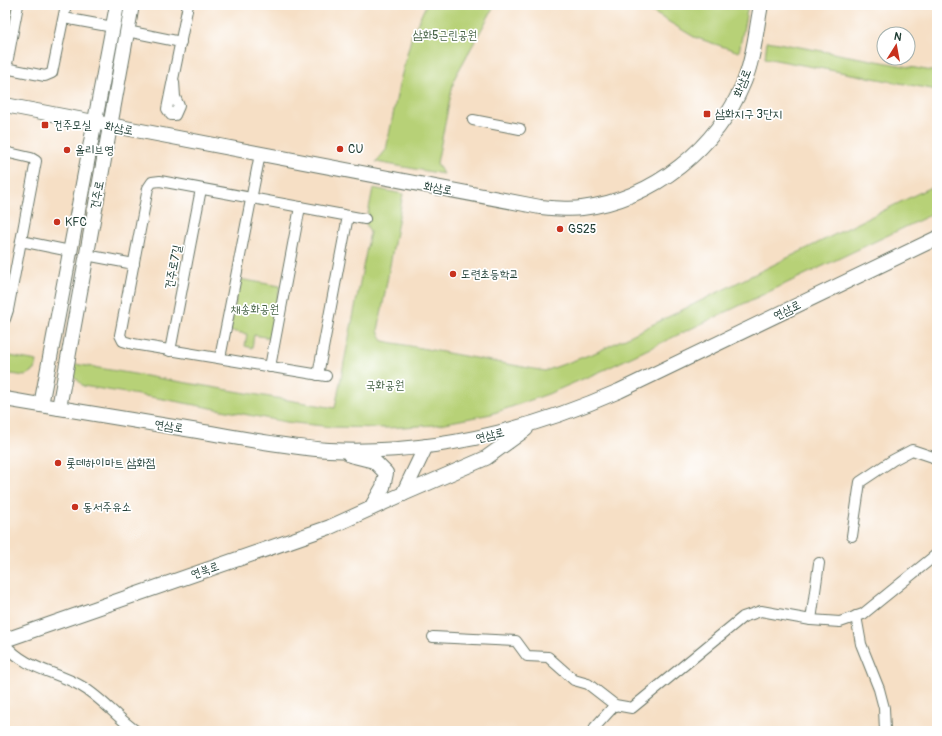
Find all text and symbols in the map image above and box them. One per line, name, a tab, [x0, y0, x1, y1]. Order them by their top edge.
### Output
north arrow	[876, 26, 916, 66]
park label: 삼화5근린공원	[413, 28, 477, 43]
text: N	[893, 30, 903, 44]
street label: 화삼로	[730, 67, 755, 99]
place label: 삼화지구 3단지	[715, 107, 782, 122]
marker: 삼화지구 3단지	[702, 109, 712, 119]
place label: 건주모실	[53, 118, 92, 133]
street label: 화삼로	[103, 118, 135, 139]
marker: 건주모실	[40, 120, 50, 130]
place label: CU	[348, 142, 363, 157]
place label: 올리브영	[75, 143, 114, 158]
marker: CU	[335, 144, 345, 154]
marker: 올리브영	[62, 145, 72, 155]
street label: 건주로	[87, 179, 108, 211]
street label: 화삼로	[422, 179, 453, 198]
place label: KFC	[65, 215, 87, 230]
marker: KFC	[52, 217, 62, 227]
place label: GS25	[568, 222, 596, 237]
marker: GS25	[555, 224, 565, 234]
street label: 건주로7길	[162, 243, 185, 291]
place label: 도련초등학교	[461, 267, 519, 282]
marker: 도련초등학교	[448, 269, 458, 279]
street label: 연삼로	[771, 297, 804, 324]
park label: 채송화공원	[231, 302, 279, 317]
park label: 국화공원	[366, 378, 404, 393]
street label: 연삼로	[153, 417, 184, 436]
street label: 연삼로	[474, 425, 506, 446]
place label: 롯데하이마트 삼화점	[66, 456, 156, 471]
marker: 롯데하이마트 삼화점	[53, 458, 63, 468]
place label: 동서주유소	[83, 500, 131, 515]
marker: 동서주유소	[70, 502, 80, 512]
street label: 연북로	[189, 559, 221, 582]

